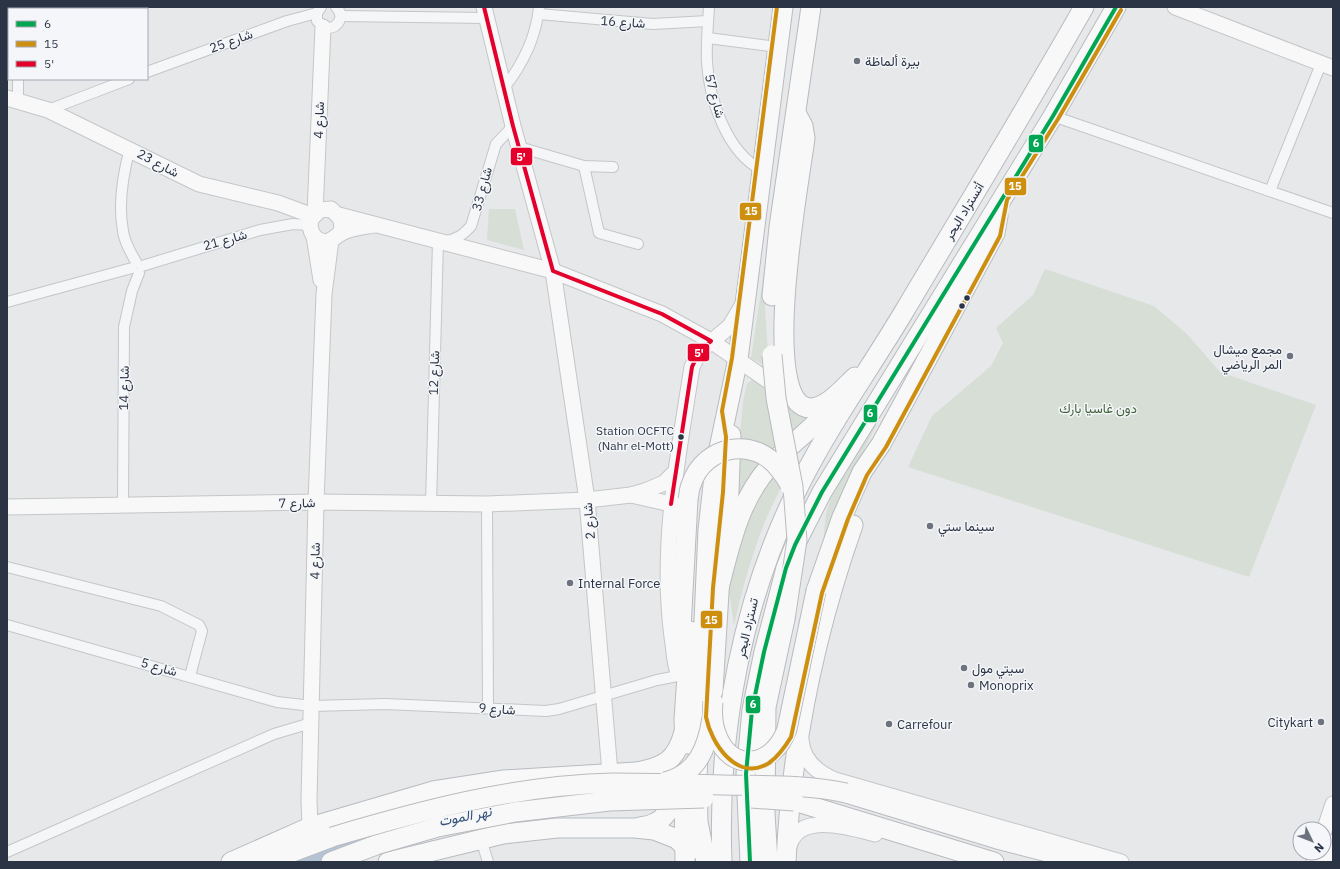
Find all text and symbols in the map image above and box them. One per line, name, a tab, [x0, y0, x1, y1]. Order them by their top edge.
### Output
legend	[8, 8, 148, 80]
street label: شارع 16	[600, 12, 646, 33]
text: 6	[44, 16, 51, 31]
street label: شارع 25	[207, 25, 255, 58]
text: 15	[44, 36, 58, 51]
place label: بيرة ألماظة	[865, 53, 920, 70]
text: 5'	[44, 56, 54, 71]
marker: بيرة ألماظة	[852, 56, 862, 66]
street label: شارع 57	[700, 72, 729, 120]
street label: شارع 4	[310, 101, 329, 139]
line badge: 6	[1028, 134, 1044, 153]
text: 6	[1033, 136, 1040, 150]
street label: شارع 23	[134, 145, 182, 182]
line badge: 5'	[510, 147, 533, 166]
text: 5'	[516, 150, 526, 164]
street label: شارع 33	[468, 165, 497, 213]
line badge: 15	[1004, 177, 1027, 196]
street label: أتستراد البحر	[940, 179, 988, 244]
text: 15	[1008, 179, 1022, 193]
line badge: 15	[739, 202, 762, 221]
text: 15	[744, 204, 758, 218]
street label: شارع 21	[201, 226, 249, 255]
unlabelled marker	[962, 293, 972, 303]
unlabelled marker	[957, 301, 967, 311]
place label: مجمع ميشال المر الرياضي	[1214, 341, 1282, 375]
line badge: 5'	[687, 343, 710, 362]
text: 5'	[694, 346, 704, 360]
street label: شارع 12	[425, 350, 444, 396]
marker: مجمع ميشال المر الرياضي	[1285, 351, 1295, 361]
street label: شارع 14	[115, 365, 134, 411]
park label: دون غاسيا بارك	[1059, 400, 1137, 417]
line badge: 6	[863, 404, 878, 423]
text: 6	[867, 406, 874, 420]
place label: Station OCFTC (Nahr el-Mott)	[596, 423, 675, 453]
marker: Station OCFTC (Nahr el-Mott)	[676, 432, 686, 442]
street label: شارع 7	[278, 494, 316, 513]
street label: شارع 2	[579, 502, 600, 540]
place label: سينما ستي	[938, 518, 995, 537]
marker: سينما ستي	[925, 521, 935, 531]
street label: شارع 4	[306, 542, 325, 580]
place label: Internal Force	[578, 575, 660, 592]
marker: Internal Force	[565, 578, 575, 588]
street label: تستراد البحر	[732, 596, 762, 661]
line badge: 15	[700, 610, 723, 629]
text: 15	[704, 613, 718, 627]
street label: شارع 5	[139, 654, 179, 681]
place label: سيتي مول	[972, 660, 1024, 679]
marker: سيتي مول	[959, 663, 969, 673]
place label: Monoprix	[979, 677, 1034, 694]
marker: Monoprix	[966, 680, 976, 690]
line badge: 6	[745, 695, 761, 714]
text: 6	[750, 697, 757, 711]
street label: شارع 9	[478, 699, 516, 720]
place label: Citykart	[1268, 714, 1313, 731]
place label: Carrefour	[897, 716, 952, 733]
marker: Citykart	[1316, 717, 1326, 727]
marker: Carrefour	[884, 719, 894, 729]
water label: نهر الموت	[437, 802, 494, 830]
north arrow	[1292, 821, 1332, 861]
text: N	[1311, 840, 1327, 856]

